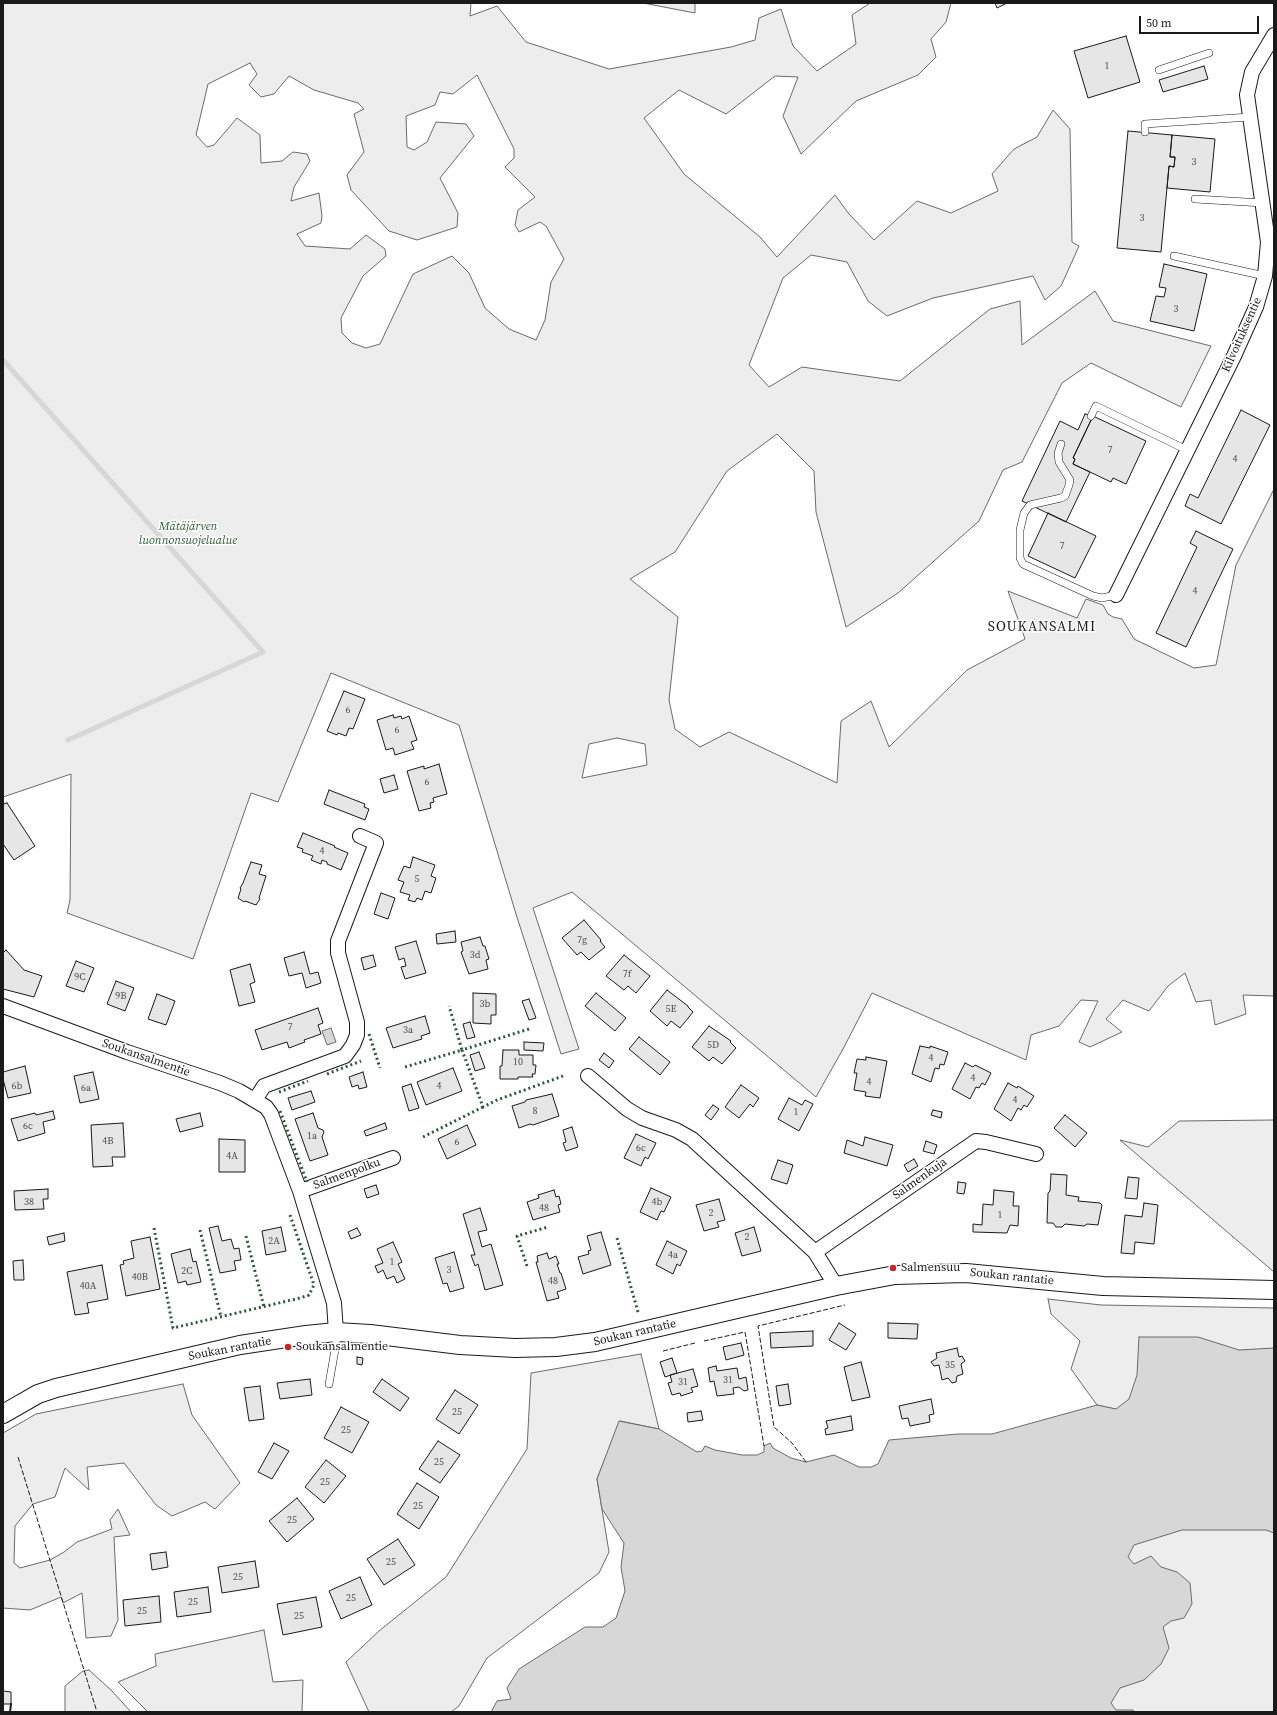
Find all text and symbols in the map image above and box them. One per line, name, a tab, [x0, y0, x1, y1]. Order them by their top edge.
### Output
scale bar	[1141, 8, 1261, 34]
text: 50 m	[1146, 15, 1172, 31]
house number: 1	[1105, 60, 1109, 72]
house number: 3	[1192, 156, 1196, 168]
house number: 3	[1140, 212, 1144, 224]
street label: Kilvoituksentie	[1219, 295, 1265, 375]
house number: 3	[1174, 303, 1178, 315]
house number: 7	[1108, 444, 1112, 456]
house number: 4	[1233, 453, 1237, 465]
park label: Mätäjärven luonnonsuojelualue	[139, 520, 237, 548]
house number: 7	[1060, 540, 1064, 552]
house number: 4	[1193, 585, 1197, 597]
district label: SOUKANSALMI	[988, 619, 1096, 635]
house number: 6	[346, 704, 350, 716]
house number: 6	[395, 724, 399, 736]
house number: 6	[425, 776, 429, 788]
house number: 4	[320, 845, 324, 857]
house number: 5	[415, 873, 419, 885]
house number: 7g	[577, 934, 587, 946]
house number: 3d	[470, 949, 480, 961]
house number: 7f	[623, 968, 631, 980]
house number: 9C	[74, 971, 86, 983]
house number: 9B	[115, 990, 127, 1002]
house number: 3b	[480, 998, 490, 1010]
house number: 5E	[665, 1003, 677, 1015]
house number: 7	[288, 1021, 292, 1033]
house number: 3a	[403, 1024, 413, 1036]
street label: Soukansalmentie	[100, 1036, 192, 1080]
house number: 5D	[707, 1039, 719, 1051]
house number: 4	[929, 1052, 933, 1064]
house number: 10	[513, 1056, 523, 1068]
house number: 4	[971, 1072, 975, 1084]
house number: 4	[867, 1076, 871, 1088]
house number: 6b	[12, 1080, 22, 1092]
house number: 4	[437, 1080, 441, 1092]
house number: 6a	[81, 1082, 91, 1094]
house number: 4	[1013, 1094, 1017, 1106]
house number: 8	[533, 1105, 537, 1117]
house number: 1	[794, 1106, 798, 1118]
house number: 6c	[23, 1120, 33, 1132]
house number: 1a	[307, 1130, 317, 1142]
house number: 4B	[102, 1135, 114, 1147]
house number: 6	[455, 1136, 459, 1148]
house number: 6c	[636, 1142, 646, 1154]
house number: 4A	[226, 1150, 238, 1162]
street label: Salmenpolku	[311, 1155, 383, 1193]
street label: Salmenkuja	[890, 1155, 950, 1203]
house number: 38	[24, 1196, 34, 1208]
house number: 4b	[652, 1196, 662, 1208]
house number: 48	[539, 1202, 549, 1214]
house number: 2	[709, 1207, 713, 1219]
house number: 1	[998, 1209, 1002, 1221]
house number: 2	[745, 1231, 749, 1243]
house number: 2A	[268, 1235, 280, 1247]
house number: 4a	[668, 1249, 678, 1261]
house number: 1	[390, 1256, 394, 1268]
place label: Salmensuu	[901, 1261, 960, 1275]
marker: Salmensuu	[888, 1263, 898, 1273]
house number: 3	[447, 1264, 451, 1276]
house number: 2C	[181, 1265, 193, 1277]
street label: Soukan rantatie	[969, 1265, 1055, 1289]
house number: 40B	[132, 1271, 148, 1283]
house number: 48	[548, 1275, 558, 1287]
house number: 40A	[80, 1280, 96, 1292]
street label: Soukan rantatie	[592, 1317, 678, 1349]
street label: Soukan rantatie	[187, 1334, 273, 1364]
place label: Soukansalmentie	[296, 1340, 388, 1354]
marker: Soukansalmentie	[283, 1342, 293, 1352]
house number: 35	[945, 1359, 955, 1371]
house number: 31	[723, 1374, 733, 1386]
house number: 31	[678, 1376, 688, 1388]
house number: 25	[452, 1406, 462, 1418]
house number: 25	[341, 1424, 351, 1436]
house number: 25	[434, 1456, 444, 1468]
house number: 25	[320, 1476, 330, 1488]
house number: 25	[413, 1500, 423, 1512]
house number: 25	[287, 1514, 297, 1526]
house number: 25	[386, 1556, 396, 1568]
house number: 25	[233, 1571, 243, 1583]
house number: 25	[346, 1592, 356, 1604]
house number: 25	[188, 1596, 198, 1608]
house number: 25	[137, 1605, 147, 1617]
house number: 25	[294, 1610, 304, 1622]

